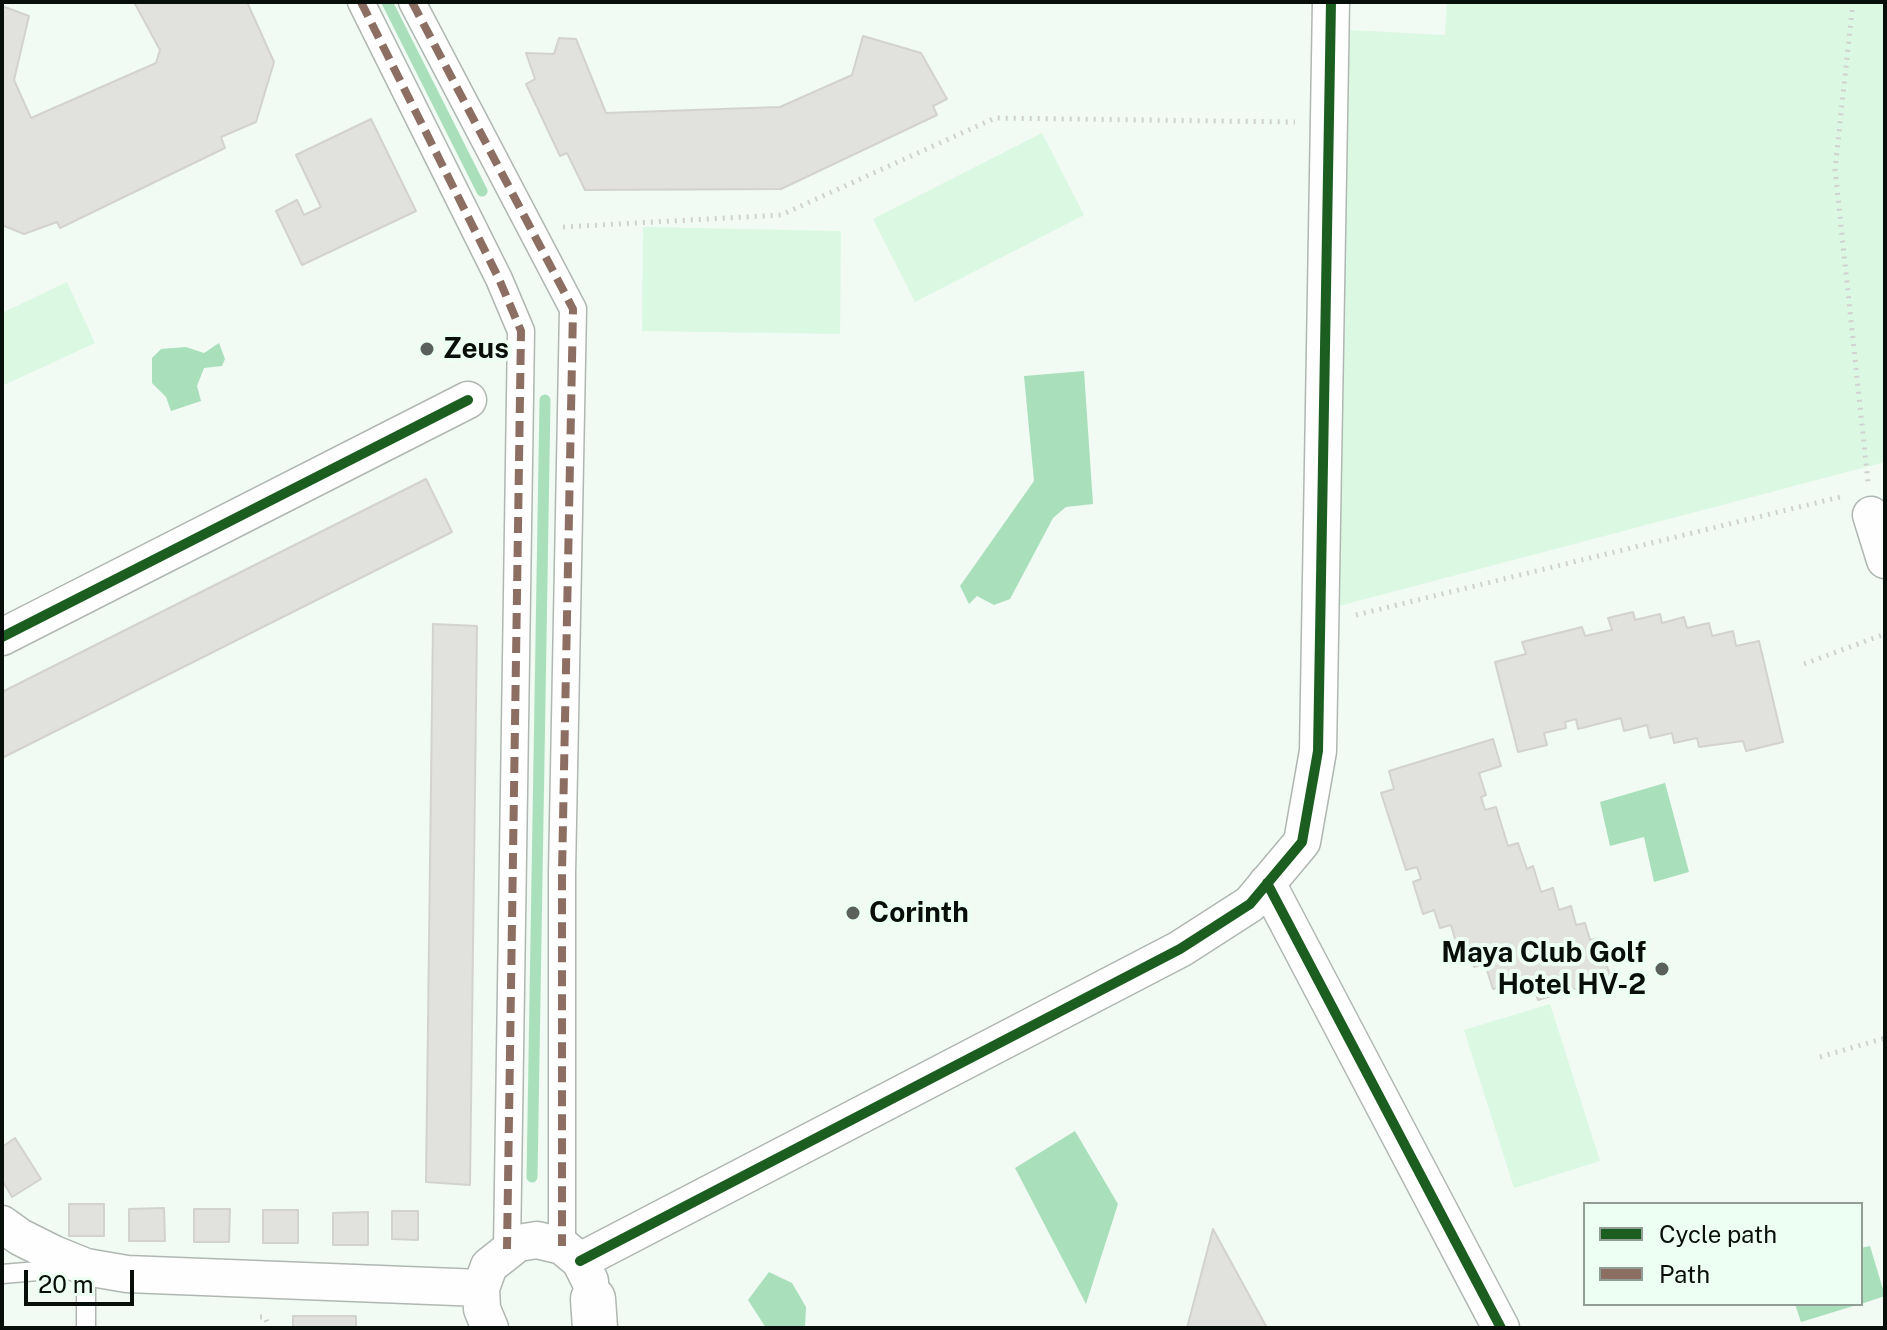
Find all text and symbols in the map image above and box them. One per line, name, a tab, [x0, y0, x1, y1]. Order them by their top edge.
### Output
place label: Zeus	[443, 332, 509, 366]
marker: Zeus	[418, 340, 436, 358]
place label: Corinth	[869, 896, 969, 930]
marker: Corinth	[844, 904, 862, 922]
place label: Maya Club Golf Hotel HV-2	[1441, 936, 1646, 1002]
marker: Maya Club Golf Hotel HV-2	[1653, 960, 1671, 978]
legend	[1583, 1202, 1863, 1306]
text: Cycle path	[1659, 1220, 1777, 1248]
scale bar	[28, 1254, 138, 1304]
text: Path	[1659, 1260, 1710, 1288]
text: 20 m	[38, 1270, 94, 1298]

